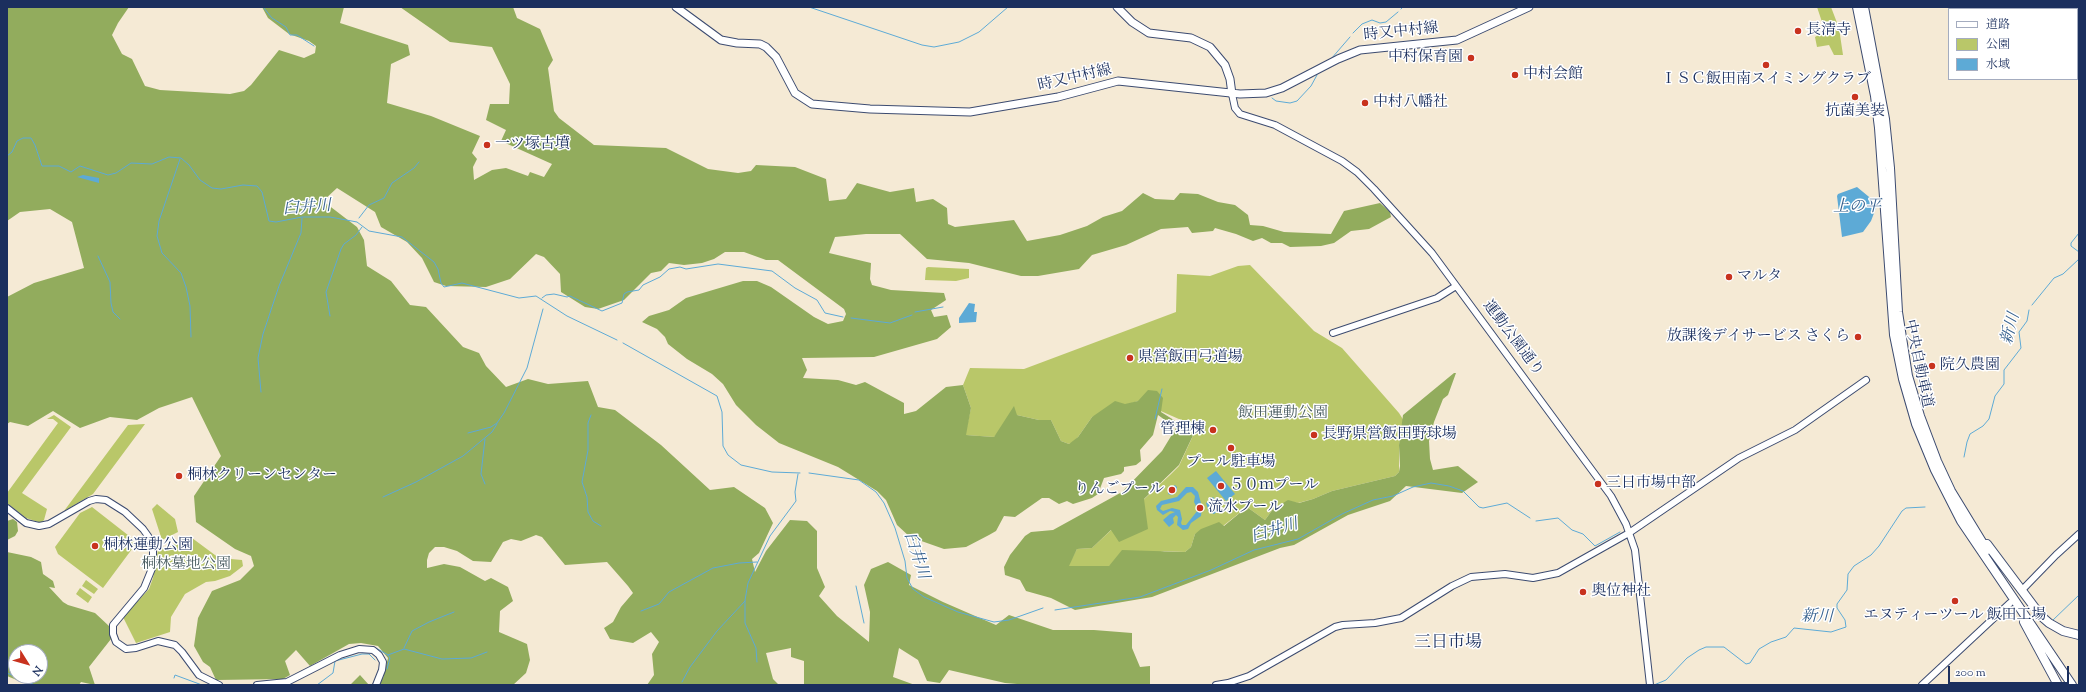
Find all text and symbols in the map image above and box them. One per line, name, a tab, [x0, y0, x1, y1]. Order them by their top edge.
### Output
legend	[1948, 8, 2078, 80]
text: 道路	[1986, 16, 2010, 34]
street label: 時又中村線	[1363, 20, 1439, 46]
place label: 長清寺	[1806, 22, 1851, 40]
marker: 長清寺	[1793, 26, 1803, 36]
text: 公園	[1986, 36, 2010, 54]
place label: 中村保育園	[1388, 49, 1463, 67]
marker: 中村保育園	[1466, 53, 1476, 63]
text: 水域	[1986, 56, 2010, 74]
marker: ＩＳＣ飯田南スイミングクラブ	[1761, 60, 1771, 70]
street label: 時又中村線	[1036, 62, 1114, 96]
place label: 中村会館	[1523, 66, 1583, 84]
marker: 中村会館	[1510, 70, 1520, 80]
place label: ＩＳＣ飯田南スイミングクラブ	[1661, 71, 1871, 89]
marker: 抗菌美装	[1850, 92, 1860, 102]
place label: 中村八幡社	[1373, 94, 1448, 112]
marker: 中村八幡社	[1360, 98, 1370, 108]
place label: 抗菌美装	[1825, 103, 1885, 121]
place label: 一ツ塚古墳	[495, 136, 570, 154]
marker: 一ツ塚古墳	[482, 140, 492, 150]
water label: 臼井川	[282, 198, 332, 220]
water label: 上の平	[1833, 198, 1881, 218]
place label: マルタ	[1737, 268, 1782, 286]
marker: マルタ	[1724, 272, 1734, 282]
street label: 運動公園通り	[1478, 298, 1546, 380]
water label: 新川	[1999, 311, 2025, 347]
street label: 中央自動車道	[1899, 318, 1935, 410]
place label: 放課後デイサービス さくら	[1667, 328, 1850, 346]
marker: 放課後デイサービス さくら	[1853, 332, 1863, 342]
place label: 県営飯田弓道場	[1138, 349, 1243, 367]
marker: 県営飯田弓道場	[1125, 353, 1135, 363]
place label: 院久農園	[1940, 357, 2000, 375]
marker: 院久農園	[1927, 361, 1937, 371]
park label: 飯田運動公園	[1238, 405, 1328, 423]
place label: 管理棟	[1160, 421, 1205, 439]
marker: 管理棟	[1208, 425, 1218, 435]
place label: 長野県営飯田野球場	[1322, 426, 1457, 444]
marker: 長野県営飯田野球場	[1309, 430, 1319, 440]
marker: プール駐車場	[1226, 443, 1236, 453]
place label: プール駐車場	[1186, 454, 1276, 472]
place label: 桐林クリーンセンター	[187, 467, 337, 485]
marker: 桐林クリーンセンター	[174, 471, 184, 481]
place label: 三日市場中部	[1606, 475, 1696, 493]
place label: ５０ｍプール	[1229, 477, 1319, 495]
marker: 三日市場中部	[1593, 479, 1603, 489]
place label: りんごプール	[1074, 481, 1164, 499]
marker: ５０ｍプール	[1216, 481, 1226, 491]
marker: りんごプール	[1167, 485, 1177, 495]
place label: 流水プール	[1208, 499, 1283, 517]
marker: 流水プール	[1195, 503, 1205, 513]
water label: 臼井川	[1249, 516, 1301, 548]
water label: 臼井川	[898, 530, 932, 582]
place label: 桐林運動公園	[103, 537, 193, 555]
marker: 桐林運動公園	[90, 541, 100, 551]
park label: 桐林墓地公園	[141, 556, 231, 574]
place label: 奥位神社	[1591, 583, 1651, 601]
marker: 奥位神社	[1578, 587, 1588, 597]
marker: エヌティーツール 飯田工場	[1950, 596, 1960, 606]
place label: エヌティーツール 飯田工場	[1863, 607, 2047, 625]
water label: 新川	[1801, 608, 1833, 628]
district label: 三日市場	[1414, 634, 1482, 654]
north arrow	[8, 644, 48, 684]
scale bar	[1950, 658, 2071, 684]
text: N	[28, 662, 46, 679]
text: 200 m	[1955, 664, 1986, 682]

